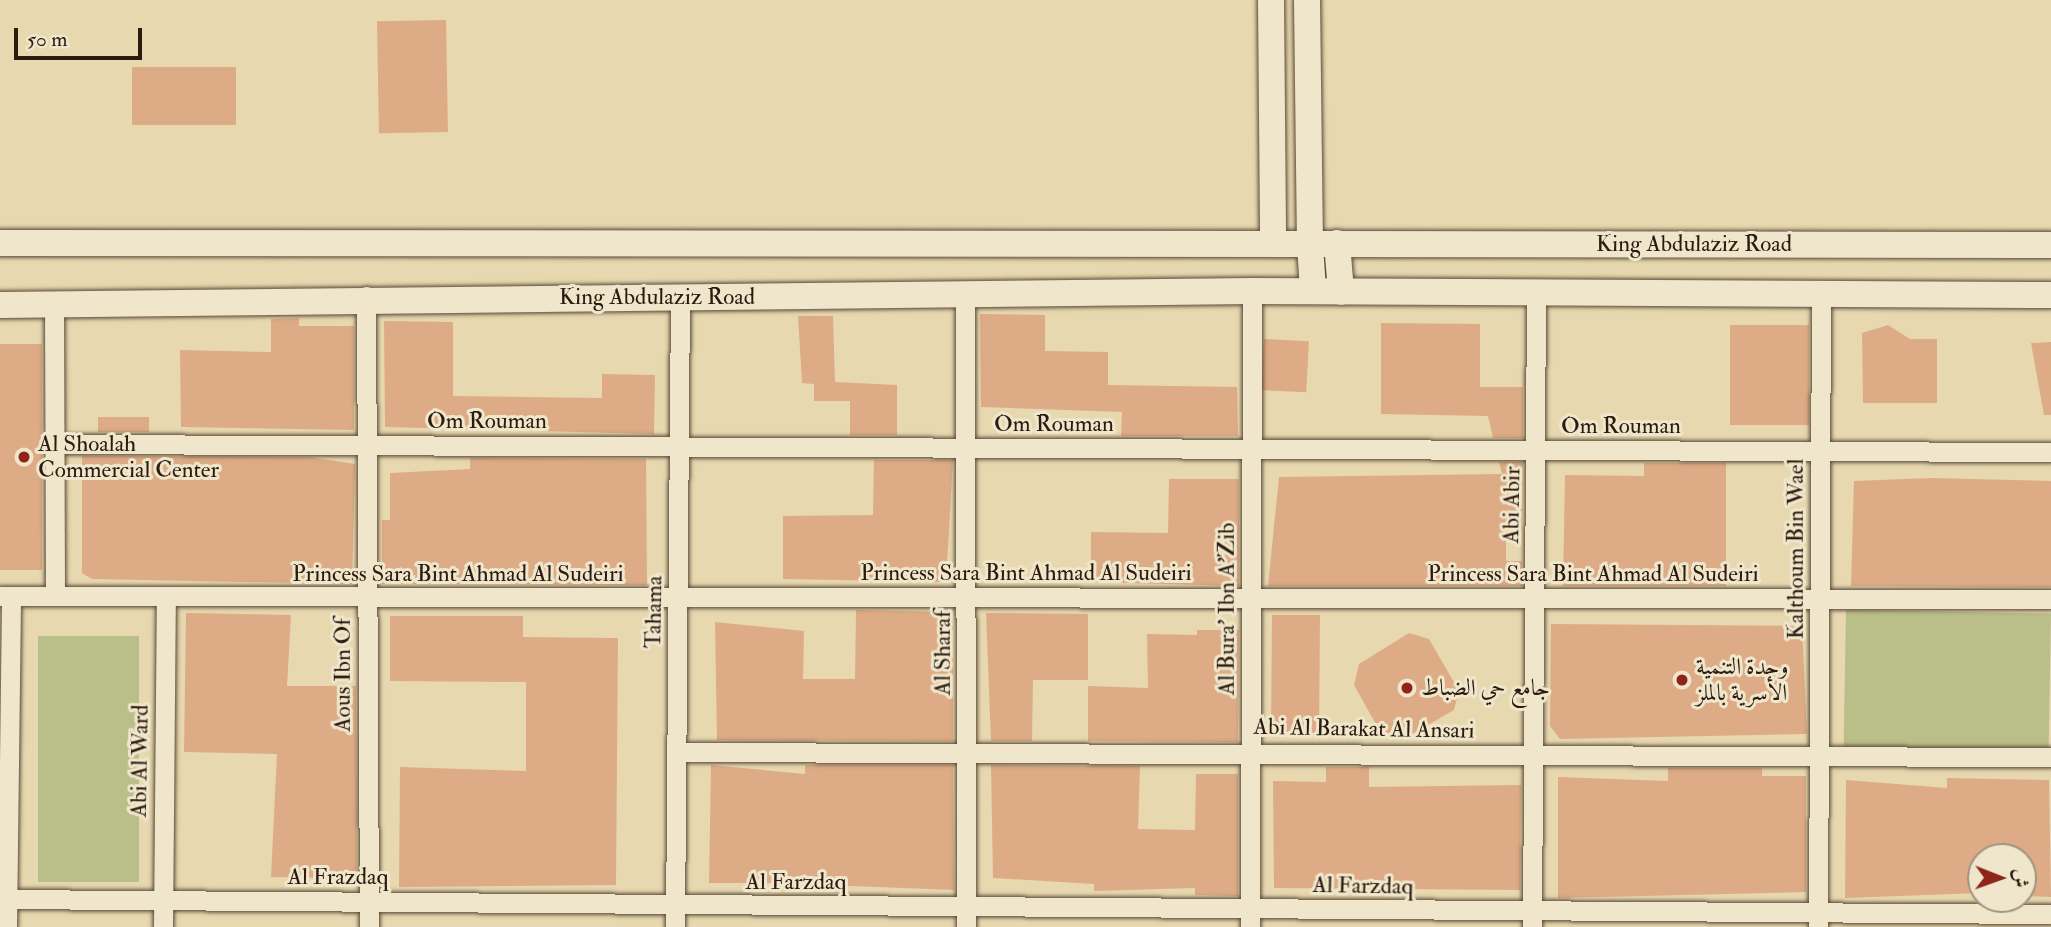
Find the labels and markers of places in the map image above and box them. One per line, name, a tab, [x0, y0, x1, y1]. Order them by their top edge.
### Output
place label: Al Shoalah Commercial Center	[38, 430, 219, 484]
marker: Al Shoalah Commercial Center	[16, 449, 32, 465]
place label: وحدة التنمية الأسرية بالملز	[1696, 653, 1789, 707]
marker: وحدة التنمية الأسرية بالملز	[1674, 672, 1690, 688]
place label: جامع حي الضباط	[1421, 674, 1550, 702]
marker: جامع حي الضباط	[1399, 680, 1415, 696]

